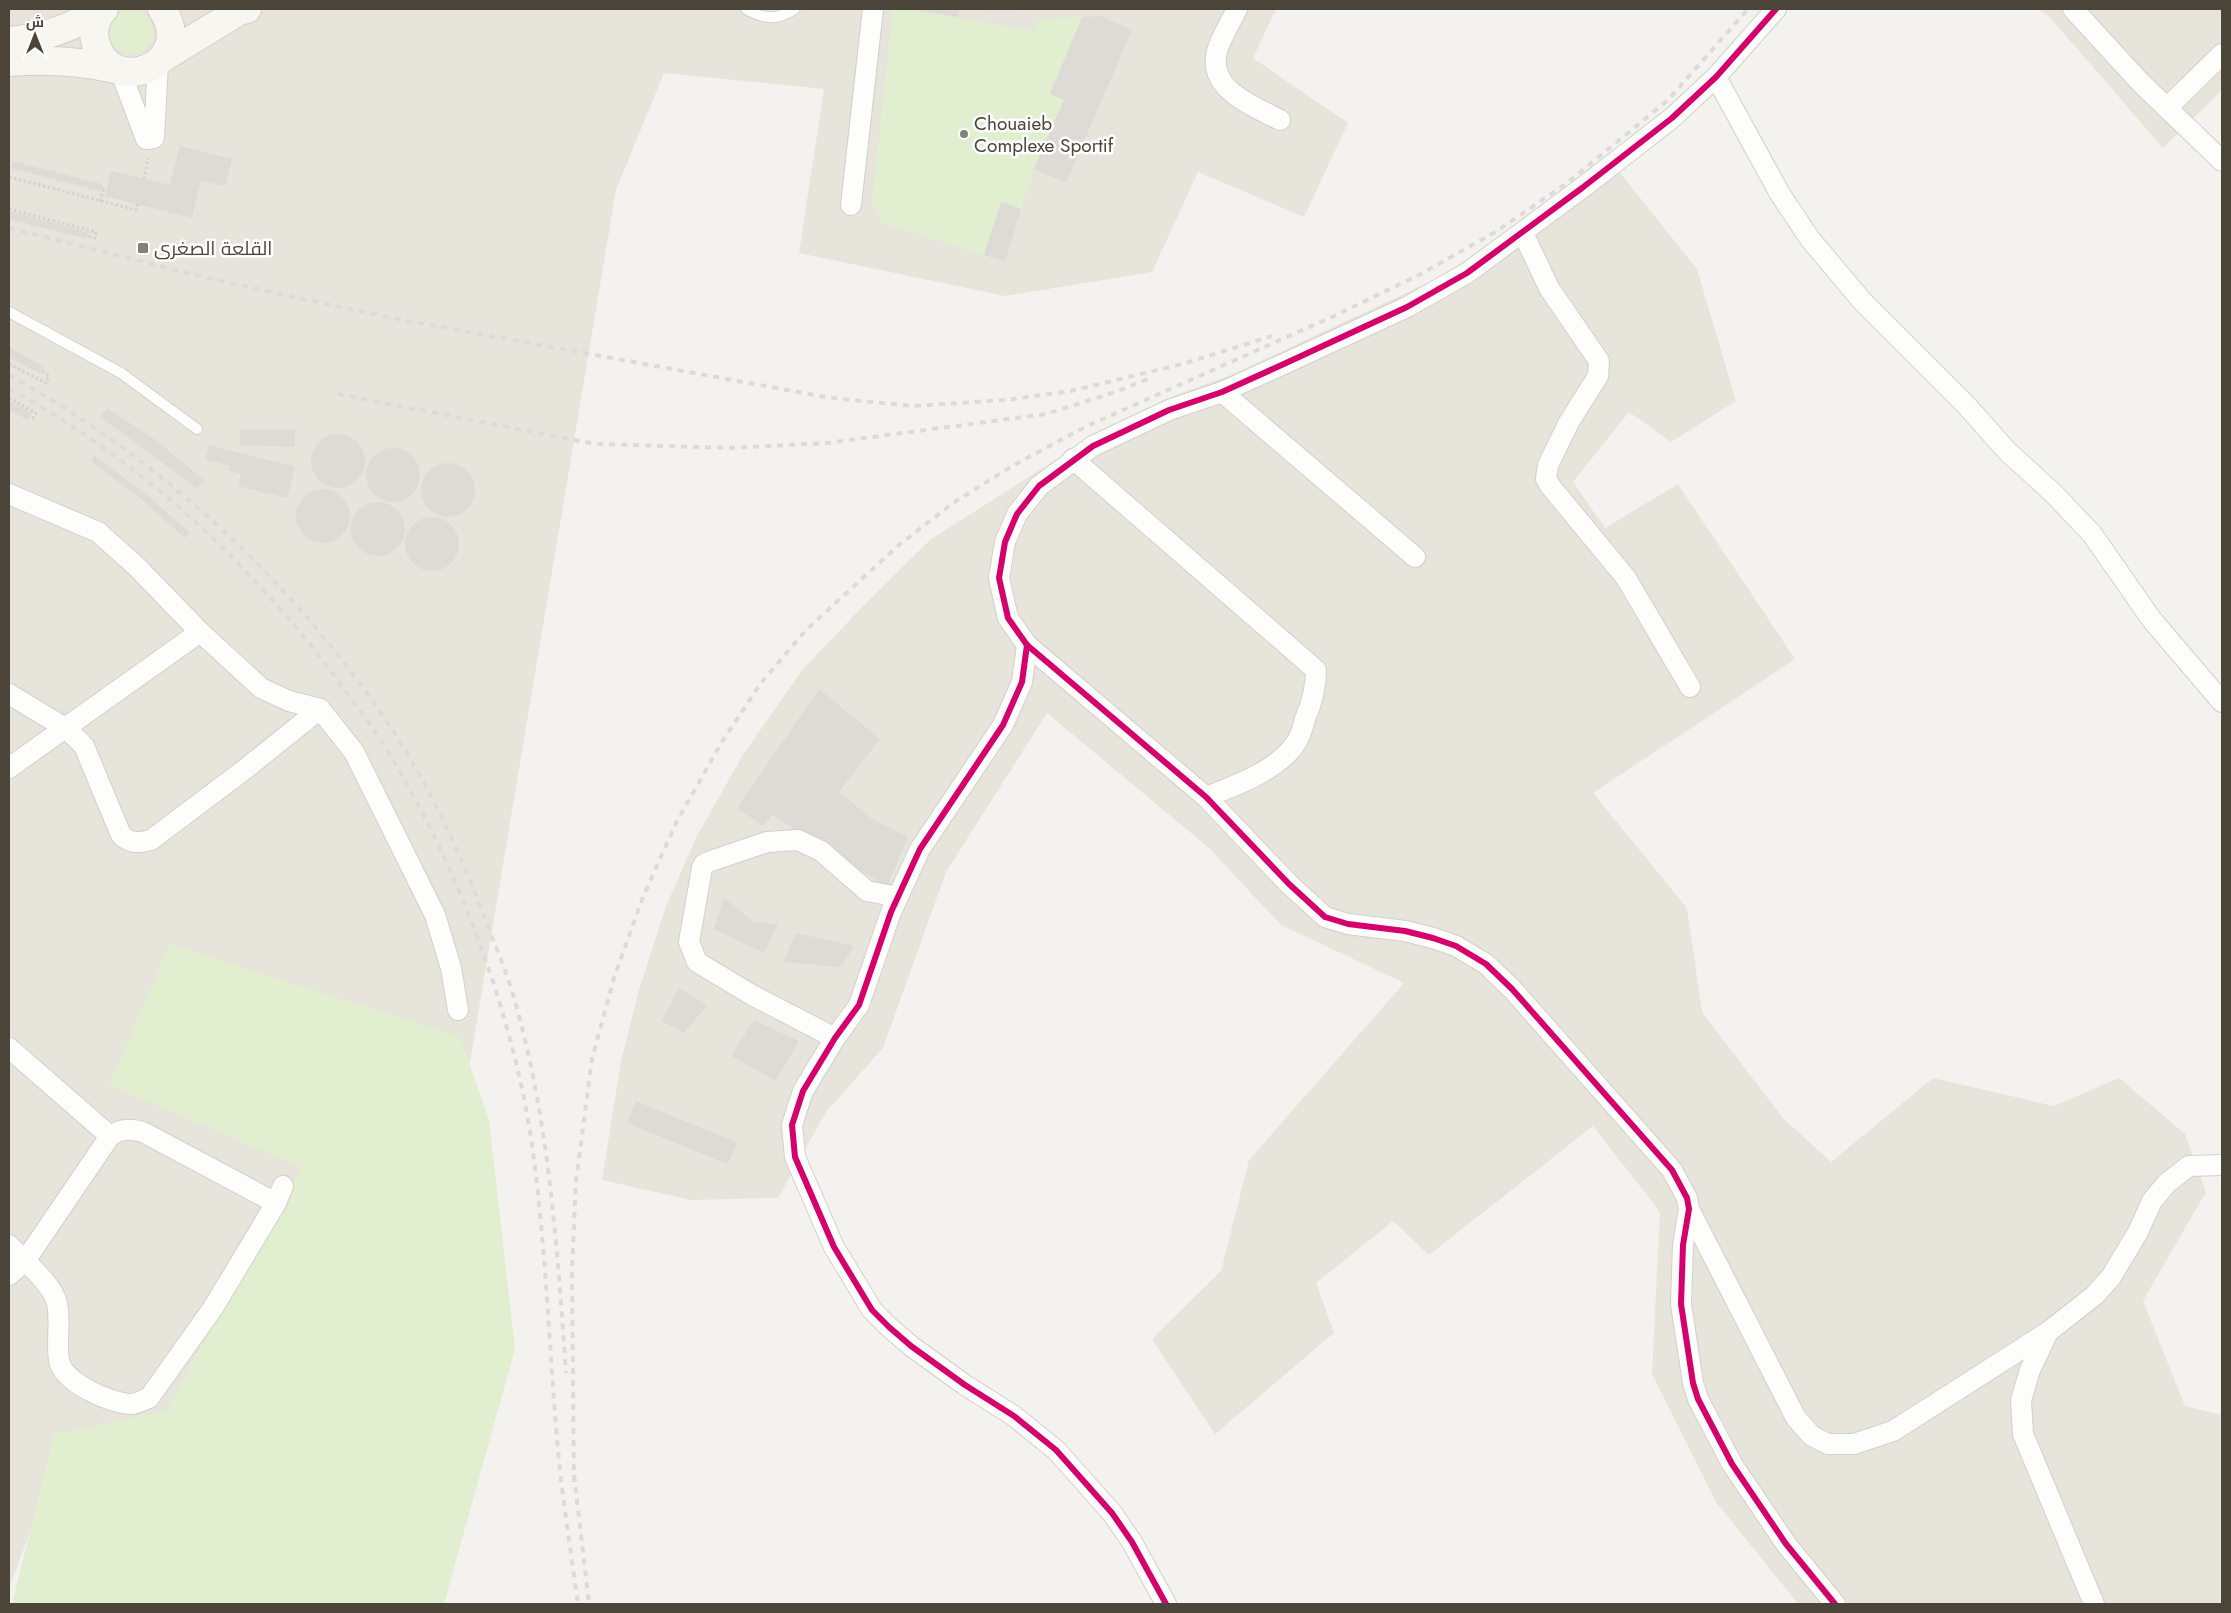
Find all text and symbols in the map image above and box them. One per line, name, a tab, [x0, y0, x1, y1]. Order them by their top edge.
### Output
north arrow	[10, 10, 60, 60]
text: ش	[26, 12, 44, 32]
place label: Chouaieb Complexe Sportif	[974, 110, 1114, 159]
marker: Chouaieb Complexe Sportif	[958, 128, 970, 140]
place label: القلعة الصغرى	[154, 235, 272, 262]
marker: القلعة الصغرى	[136, 241, 150, 255]

